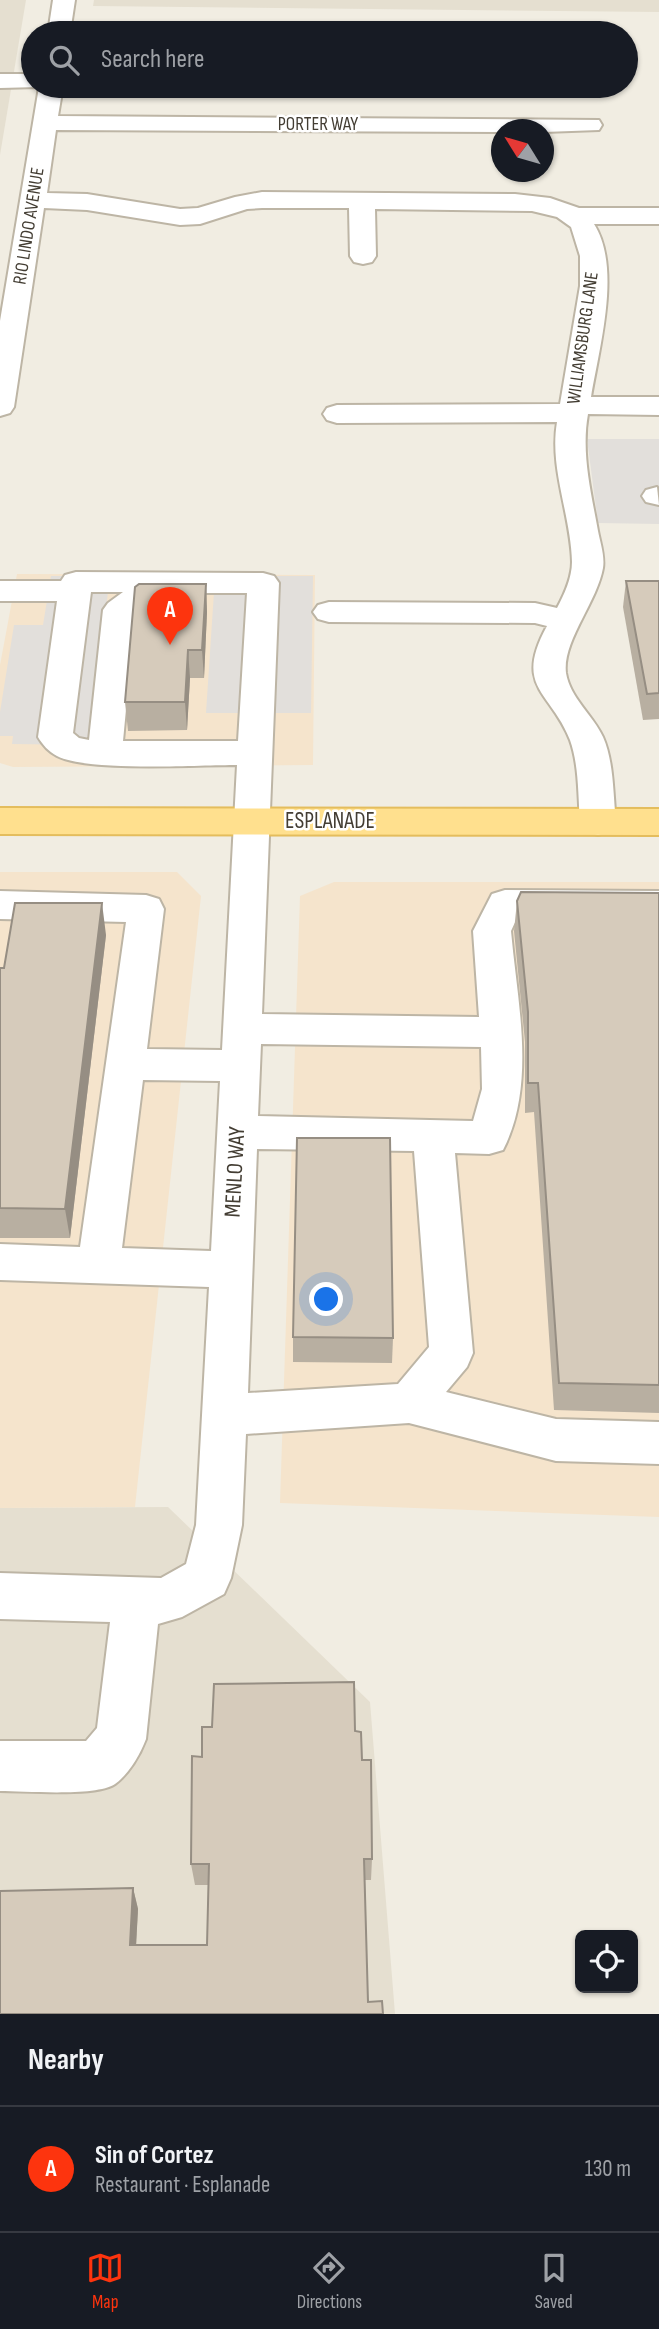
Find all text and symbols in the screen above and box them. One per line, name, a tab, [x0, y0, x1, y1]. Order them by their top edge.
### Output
search box	[21, 21, 638, 98]
icon: search	[45, 41, 83, 79]
text: Search here	[101, 44, 204, 75]
street label: PORTER WAY	[278, 113, 358, 136]
north arrow	[491, 119, 554, 182]
street label: RIO LINDO AVENUE	[8, 166, 50, 286]
street label: WILLIAMSBURG LANE	[562, 270, 604, 406]
pin: A	[147, 587, 193, 645]
street label: ESPLANADE	[285, 807, 375, 835]
street label: MENLO WAY	[219, 1125, 251, 1218]
your location	[309, 1282, 343, 1316]
map controls	[575, 1930, 638, 1993]
button: locate	[575, 1930, 638, 1993]
text: Nearby	[28, 2042, 104, 2078]
text: Sin of Cortez	[95, 2140, 214, 2171]
text: A	[46, 2155, 56, 2183]
text: 130 m	[585, 2155, 631, 2183]
text: Restaurant · Esplanade	[95, 2171, 270, 2199]
tab: Map	[86, 2249, 124, 2314]
tab: Directions	[297, 2249, 362, 2314]
tab: Saved	[535, 2249, 573, 2314]

